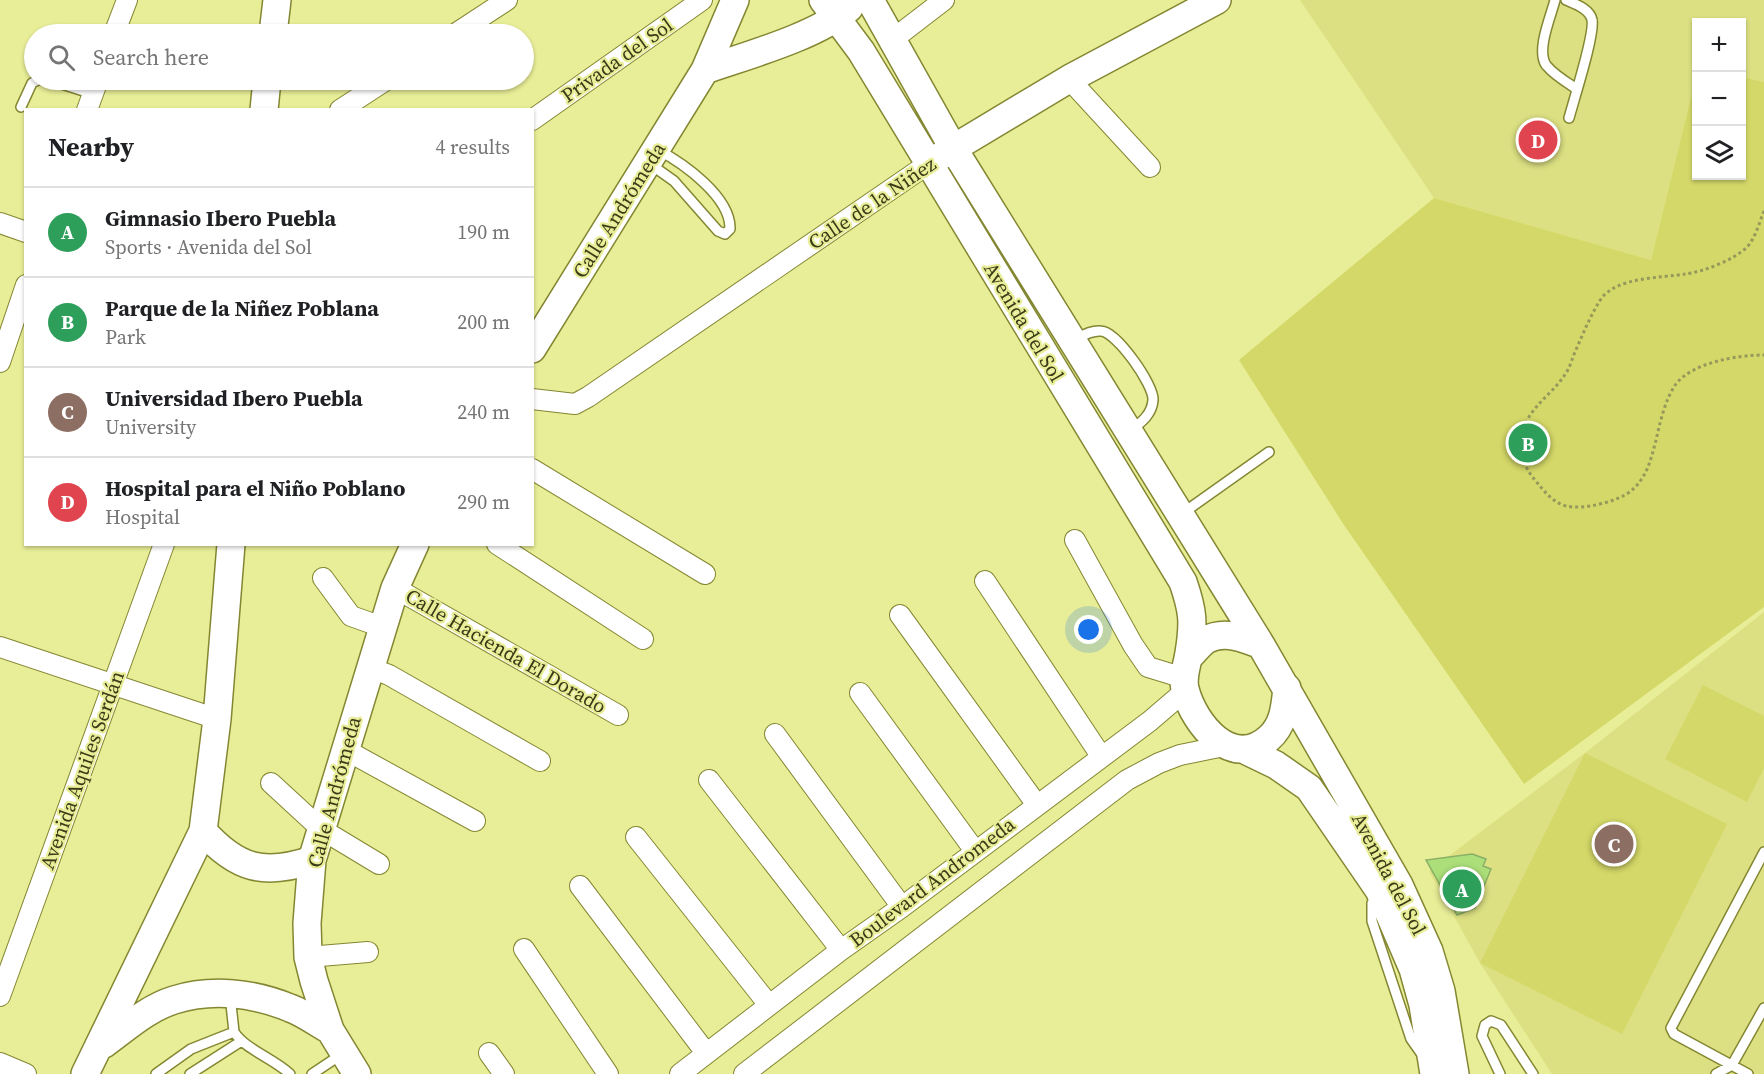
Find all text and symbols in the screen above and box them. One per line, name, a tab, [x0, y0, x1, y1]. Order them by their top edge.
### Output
street label: Privada del Sol	[555, 11, 679, 109]
map controls	[1692, 18, 1746, 180]
button: +	[1692, 18, 1746, 72]
search box	[24, 24, 534, 90]
icon: search	[45, 41, 78, 74]
text: Search here	[93, 42, 209, 72]
button: −	[1692, 72, 1746, 126]
pin: D	[1518, 118, 1558, 162]
button: layers	[1692, 126, 1746, 180]
text: Nearby	[48, 129, 134, 165]
text: 4 results	[435, 133, 510, 161]
street label: Calle Andrómeda	[566, 136, 672, 283]
street label: Calle de la Niñez	[803, 150, 941, 256]
text: Gimnasio Ibero Puebla	[105, 203, 336, 233]
text: A	[61, 218, 74, 246]
text: 190 m	[457, 218, 510, 246]
text: Sports · Avenida del Sol	[105, 233, 312, 261]
street label: Avenida del Sol	[977, 257, 1071, 387]
text: Parque de la Niñez Poblana	[105, 293, 379, 323]
text: B	[61, 308, 74, 336]
text: 200 m	[457, 308, 510, 336]
text: Park	[105, 323, 146, 351]
text: Universidad Ibero Puebla	[105, 383, 363, 413]
text: C	[61, 398, 74, 426]
text: 240 m	[457, 398, 510, 426]
text: University	[105, 413, 196, 441]
pin: B	[1508, 420, 1547, 466]
text: Hospital para el Niño Poblano	[105, 473, 405, 503]
text: D	[60, 488, 75, 516]
text: 290 m	[457, 488, 510, 516]
text: Hospital	[105, 503, 180, 531]
street label: Calle Hacienda El Dorado	[400, 582, 612, 720]
your location	[1074, 615, 1103, 644]
street label: Avenida Aquiles Serdán	[33, 667, 131, 873]
street label: Calle Andrómeda	[300, 713, 368, 871]
street label: Avenida del Sol	[1345, 808, 1433, 940]
street label: Boulevard Andromeda	[843, 810, 1021, 954]
pin: C	[1594, 822, 1634, 866]
pin: A	[1442, 866, 1482, 912]

